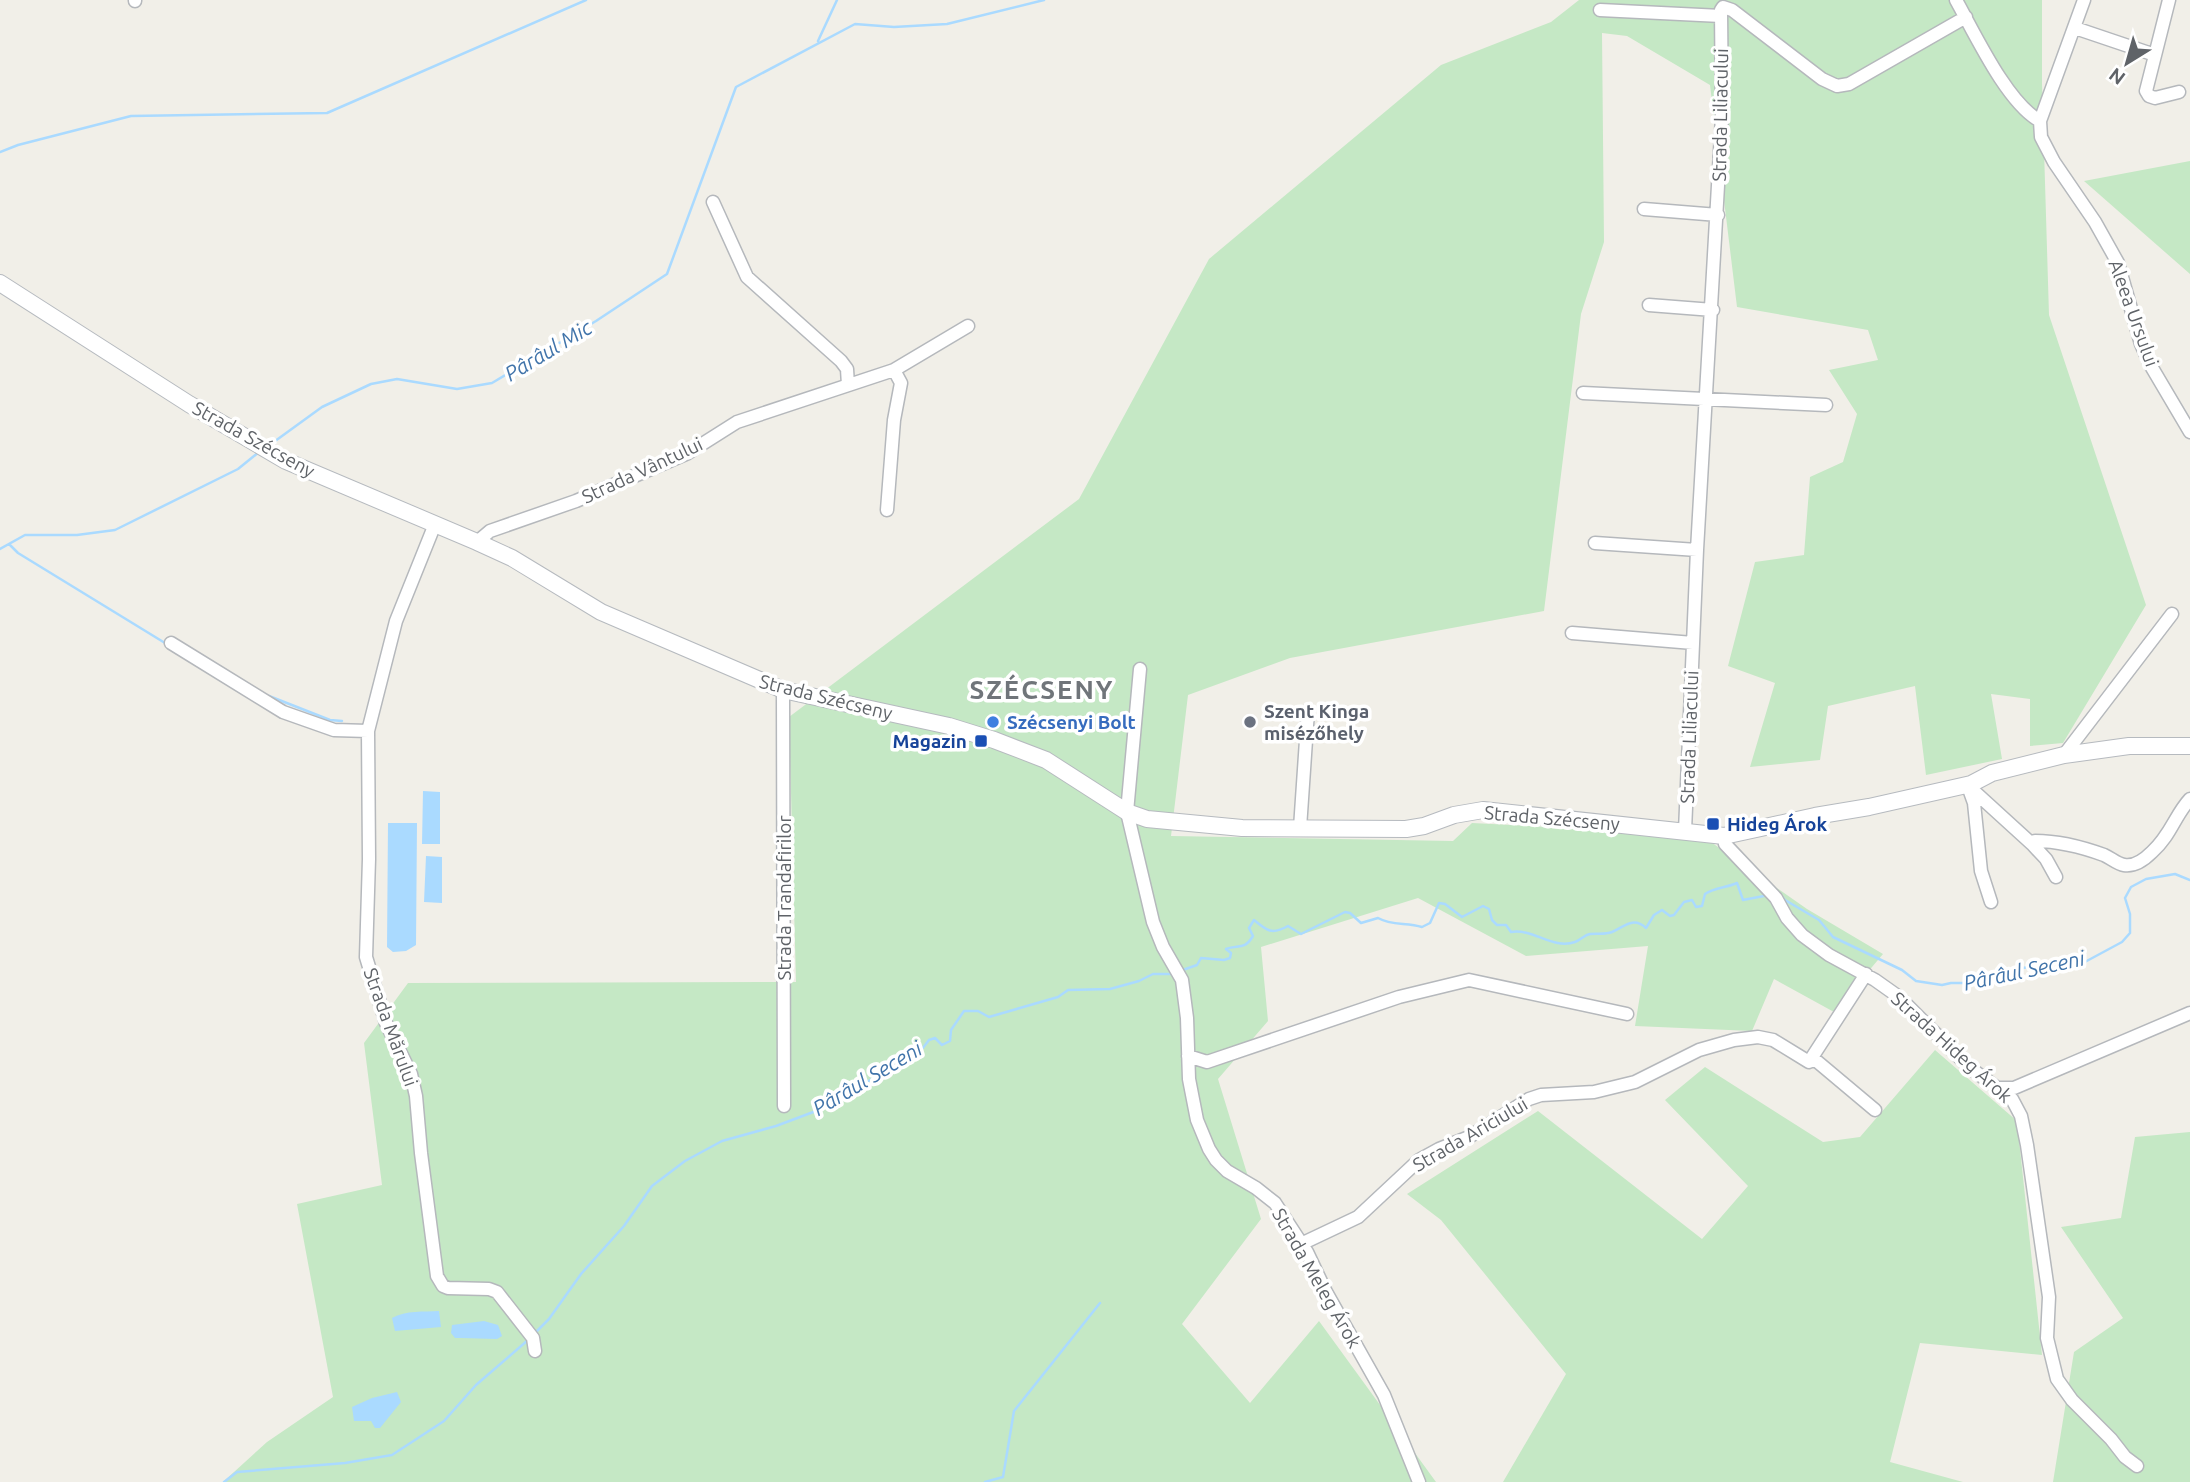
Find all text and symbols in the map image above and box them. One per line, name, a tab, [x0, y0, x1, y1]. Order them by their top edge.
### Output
north arrow	[2092, 28, 2162, 98]
street label: Strada Liliacului	[1708, 48, 1732, 182]
text: N	[2104, 64, 2129, 90]
street label: Aleea Ursului	[2104, 257, 2164, 369]
water label: Pârâul Mic	[500, 314, 596, 385]
street label: Strada Szécseny	[189, 396, 319, 482]
street label: Strada Vântului	[578, 432, 706, 508]
street label: Strada Szécseny	[757, 670, 895, 724]
street label: Strada Liliacului	[1676, 670, 1702, 804]
district label: SZÉCSENY	[969, 674, 1115, 704]
place label: Szent Kinga misézőhely	[1264, 700, 1369, 744]
place label: Szécsenyi Bolt	[1007, 711, 1136, 733]
marker: Szécsenyi Bolt	[985, 714, 1001, 730]
marker: Szent Kinga misézőhely	[1242, 714, 1258, 730]
place label: Magazin	[893, 730, 967, 752]
marker: Magazin	[973, 733, 989, 749]
street label: Strada Szécseny	[1483, 801, 1621, 835]
place label: Hideg Árok	[1727, 813, 1828, 835]
street label: Strada Trandafirilor	[773, 815, 795, 981]
marker: Hideg Árok	[1705, 816, 1721, 832]
water label: Pârâul Seceni	[1961, 945, 2088, 995]
street label: Strada Mărului	[359, 965, 423, 1089]
street label: Strada Hideg Árok	[1887, 987, 2017, 1107]
water label: Pârâul Seceni	[808, 1036, 927, 1120]
street label: Strada Ariciului	[1409, 1092, 1531, 1176]
street label: Strada Meleg Árok	[1268, 1204, 1366, 1352]

